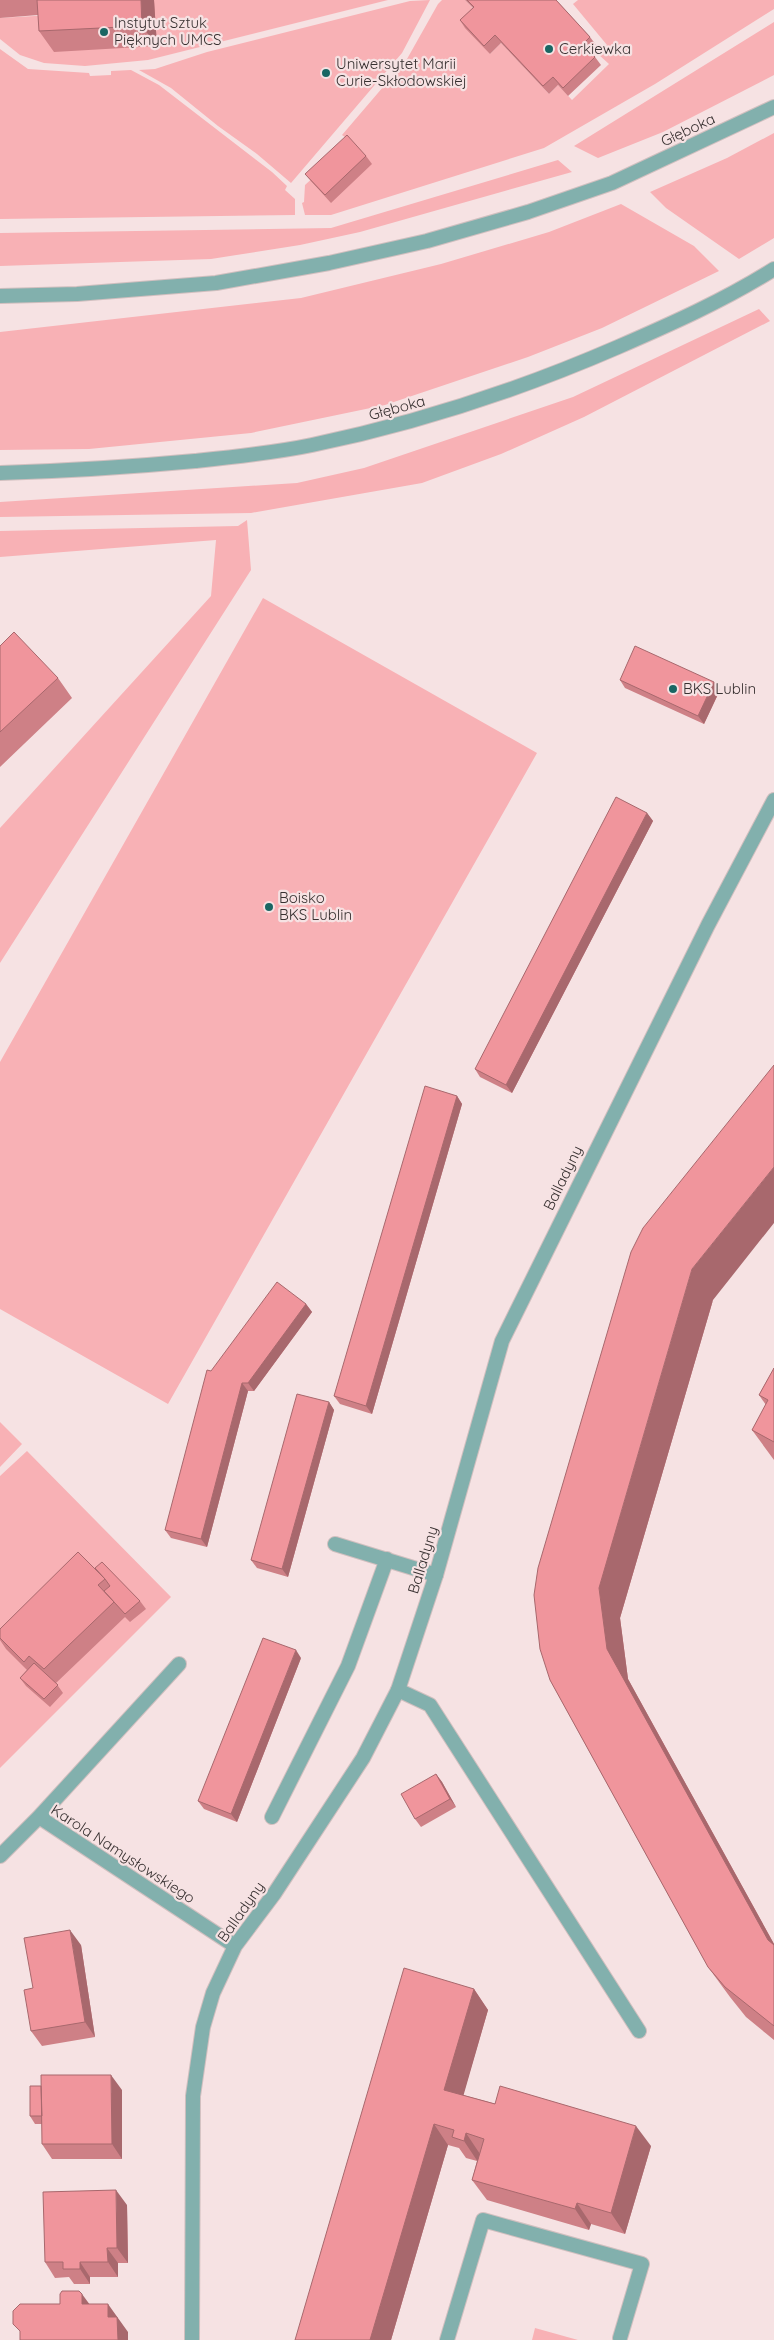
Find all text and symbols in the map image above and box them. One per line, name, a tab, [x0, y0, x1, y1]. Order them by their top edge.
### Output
place label: Instytut Sztuk Pięknych UMCS	[114, 13, 221, 49]
marker: Instytut Sztuk Pięknych UMCS	[98, 26, 110, 38]
place label: Cerkiewka	[559, 39, 631, 58]
marker: Cerkiewka	[543, 43, 555, 55]
place label: Uniwersytet Marii Curie-Skłodowskiej	[336, 54, 467, 90]
marker: Uniwersytet Marii Curie-Skłodowskiej	[320, 67, 332, 79]
street label: Głęboka	[658, 109, 718, 150]
street label: Głęboka	[367, 391, 427, 424]
place label: BKS Lublin	[683, 679, 756, 698]
marker: BKS Lublin	[667, 683, 679, 695]
place label: Boisko BKS Lublin	[279, 888, 352, 924]
marker: Boisko BKS Lublin	[263, 901, 275, 913]
street label: Balladyny	[539, 1142, 586, 1213]
street label: Balladyny	[403, 1524, 442, 1596]
street label: Karola Namysłowskiego	[48, 1800, 199, 1907]
street label: Balladyny	[213, 1878, 268, 1946]

